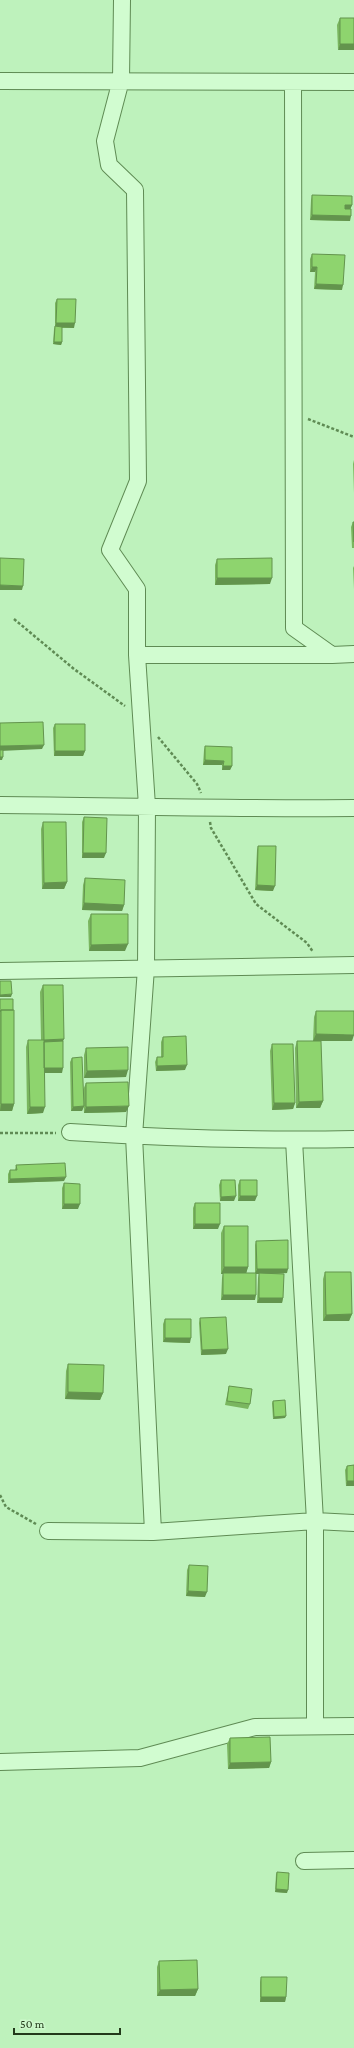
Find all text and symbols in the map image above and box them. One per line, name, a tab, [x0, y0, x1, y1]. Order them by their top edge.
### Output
scale bar	[14, 2010, 120, 2036]
text: 50 m	[20, 2017, 45, 2031]

